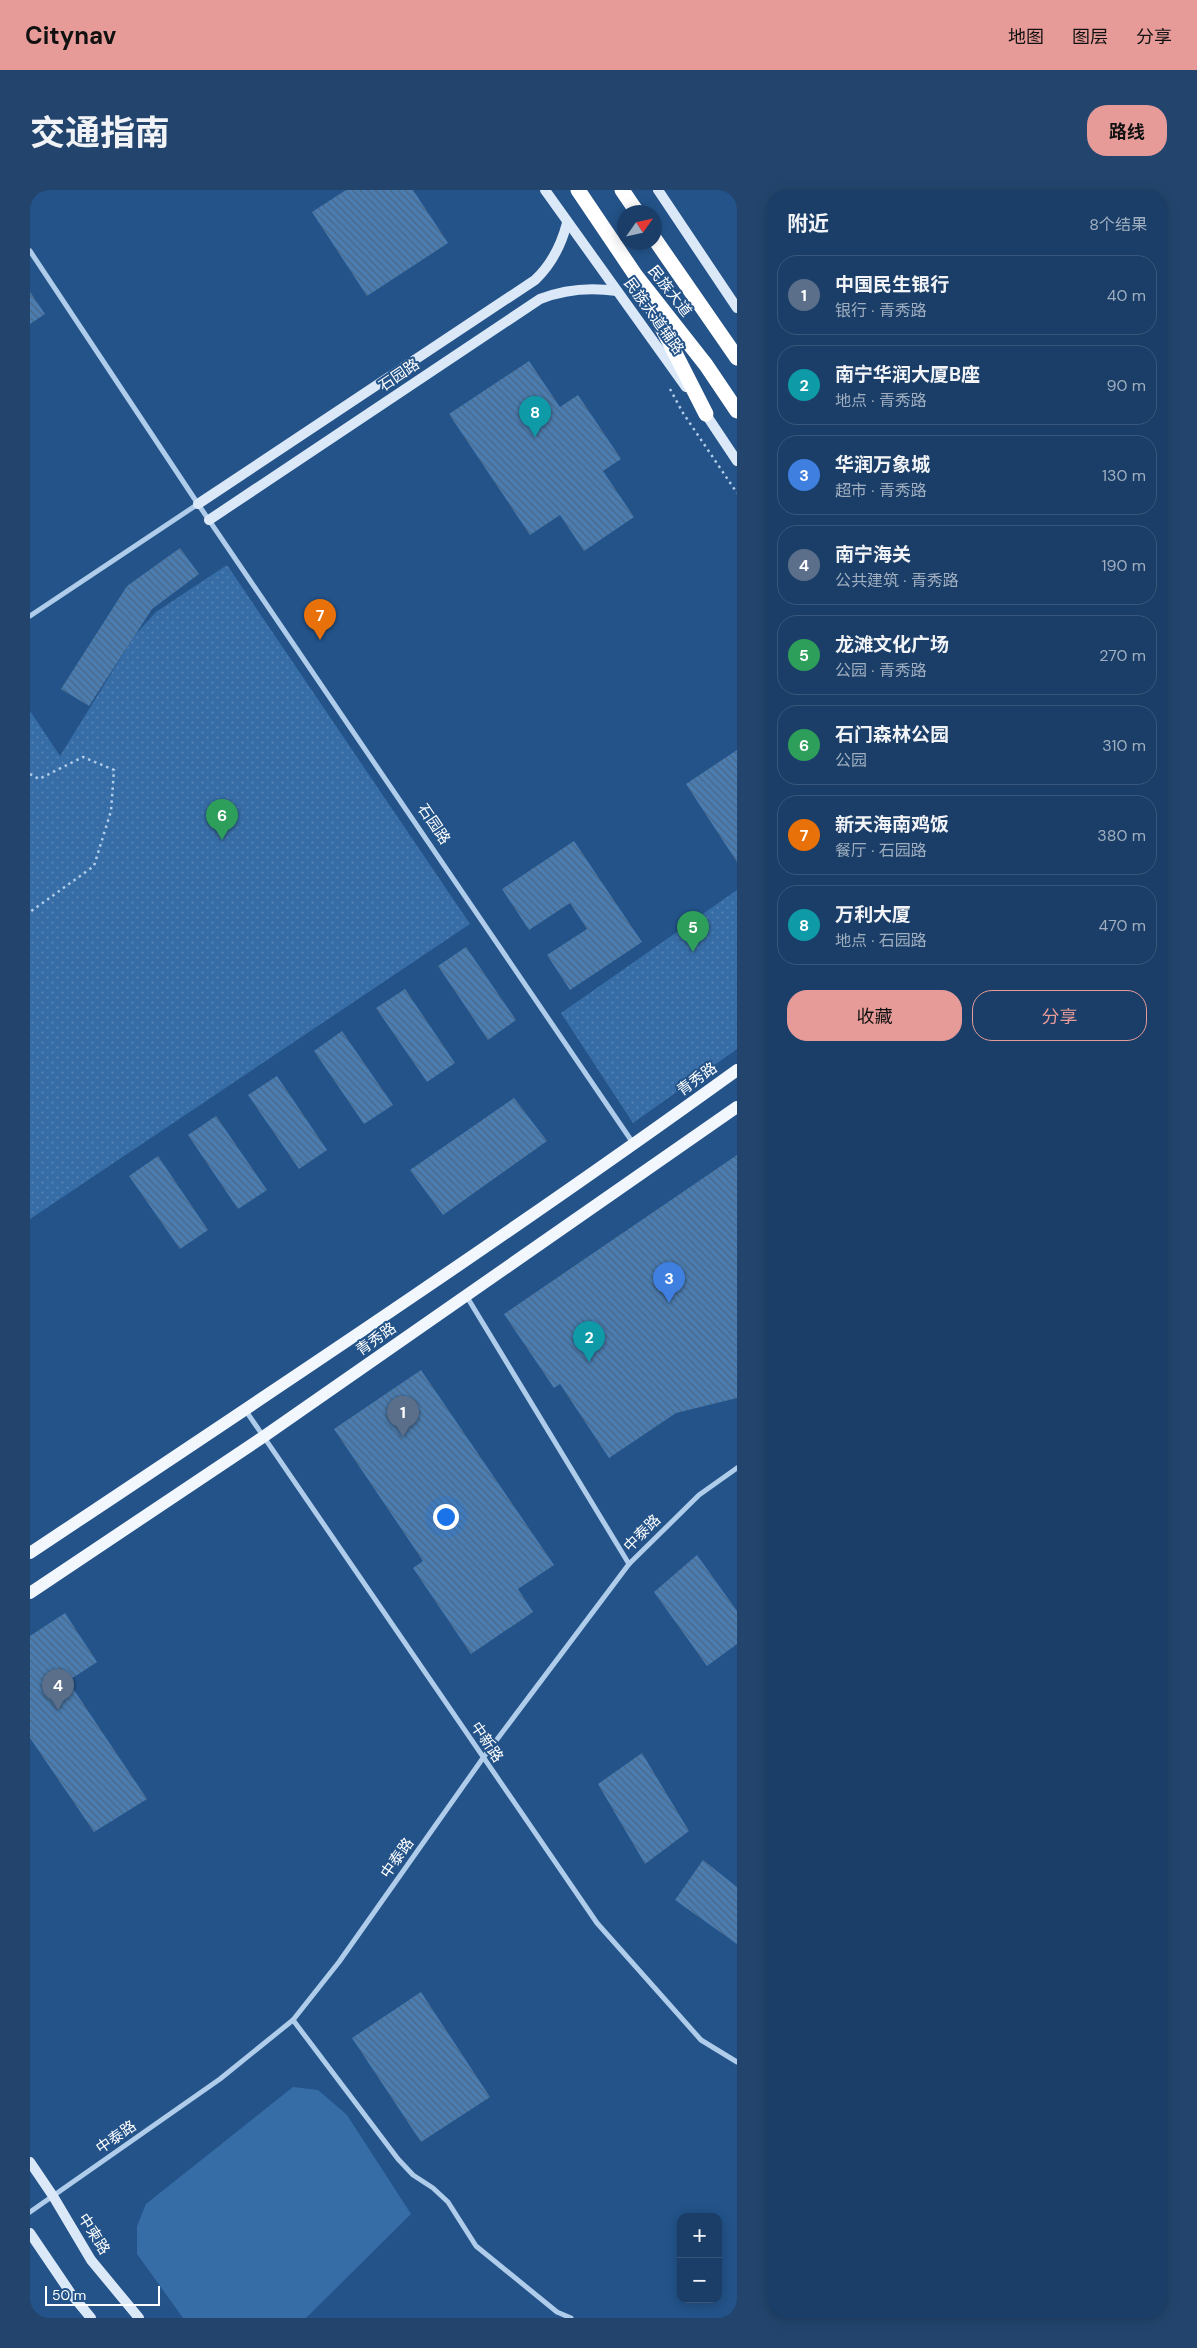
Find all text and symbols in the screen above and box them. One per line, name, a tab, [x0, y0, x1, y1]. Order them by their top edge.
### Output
text: Citynav	[25, 20, 116, 51]
text: 地图	[1008, 25, 1044, 49]
text: 图层	[1072, 25, 1108, 49]
text: 分享	[1136, 25, 1172, 49]
button: 路线	[1087, 105, 1167, 156]
text: 交通指南	[30, 110, 170, 156]
north arrow	[617, 205, 662, 250]
text: 附近	[787, 210, 829, 238]
text: 8个结果	[1089, 214, 1147, 235]
street label: 民族大道	[644, 261, 696, 321]
text: 中国民生银行	[835, 272, 949, 297]
street label: 民族大道辅路	[619, 274, 689, 358]
text: 1	[801, 285, 807, 306]
text: 40 m	[1107, 285, 1146, 306]
text: 银行 · 青秀路	[835, 300, 927, 321]
street label: 石园路	[375, 354, 423, 396]
text: 南宁华润大厦B座	[835, 362, 980, 387]
text: 2	[799, 375, 809, 396]
text: 90 m	[1106, 375, 1146, 396]
text: 地点 · 青秀路	[835, 390, 927, 411]
pin: 8	[519, 396, 551, 437]
text: 华润万象城	[835, 452, 930, 477]
text: 3	[799, 465, 809, 486]
text: 130 m	[1102, 465, 1146, 486]
text: 超市 · 青秀路	[835, 480, 927, 501]
text: 南宁海关	[835, 542, 911, 567]
text: 4	[799, 555, 809, 576]
text: 190 m	[1102, 555, 1146, 576]
text: 公共建筑 · 青秀路	[835, 570, 959, 591]
pin: 7	[304, 599, 336, 640]
text: 龙滩文化广场	[835, 632, 949, 657]
text: 5	[799, 645, 809, 666]
text: 270 m	[1099, 645, 1146, 666]
text: 公园 · 青秀路	[835, 660, 927, 681]
text: 石门森林公园	[835, 722, 949, 747]
text: 6	[799, 735, 809, 756]
text: 310 m	[1102, 735, 1146, 756]
text: 公园	[835, 750, 867, 771]
pin: 6	[206, 799, 238, 840]
street label: 石园路	[413, 800, 455, 848]
text: 新天海南鸡饭	[835, 812, 949, 837]
text: 7	[800, 825, 808, 846]
text: 380 m	[1097, 825, 1146, 846]
text: 餐厅 · 石园路	[835, 840, 927, 861]
text: 万利大厦	[835, 902, 911, 927]
pin: 5	[677, 911, 709, 952]
text: 8	[799, 915, 809, 936]
text: 470 m	[1099, 915, 1146, 936]
text: 地点 · 石园路	[835, 930, 927, 951]
button: 收藏	[787, 990, 962, 1041]
button: 分享	[972, 990, 1147, 1041]
street label: 青秀路	[673, 1058, 721, 1100]
pin: 3	[653, 1262, 685, 1303]
street label: 青秀路	[352, 1318, 400, 1360]
pin: 2	[573, 1321, 605, 1362]
pin: 1	[387, 1396, 419, 1437]
your location	[433, 1504, 459, 1530]
street label: 中泰路	[619, 1510, 665, 1556]
pin: 4	[42, 1669, 74, 1710]
street label: 中新路	[466, 1718, 508, 1766]
street label: 中泰路	[376, 1834, 418, 1882]
street label: 中泰路	[92, 2116, 140, 2158]
street label: 中柬路	[74, 2210, 114, 2258]
map controls	[677, 2213, 722, 2303]
button: +	[677, 2213, 722, 2258]
button: −	[677, 2258, 722, 2303]
scale bar	[45, 2283, 160, 2306]
text: 50 m	[52, 2286, 86, 2304]

